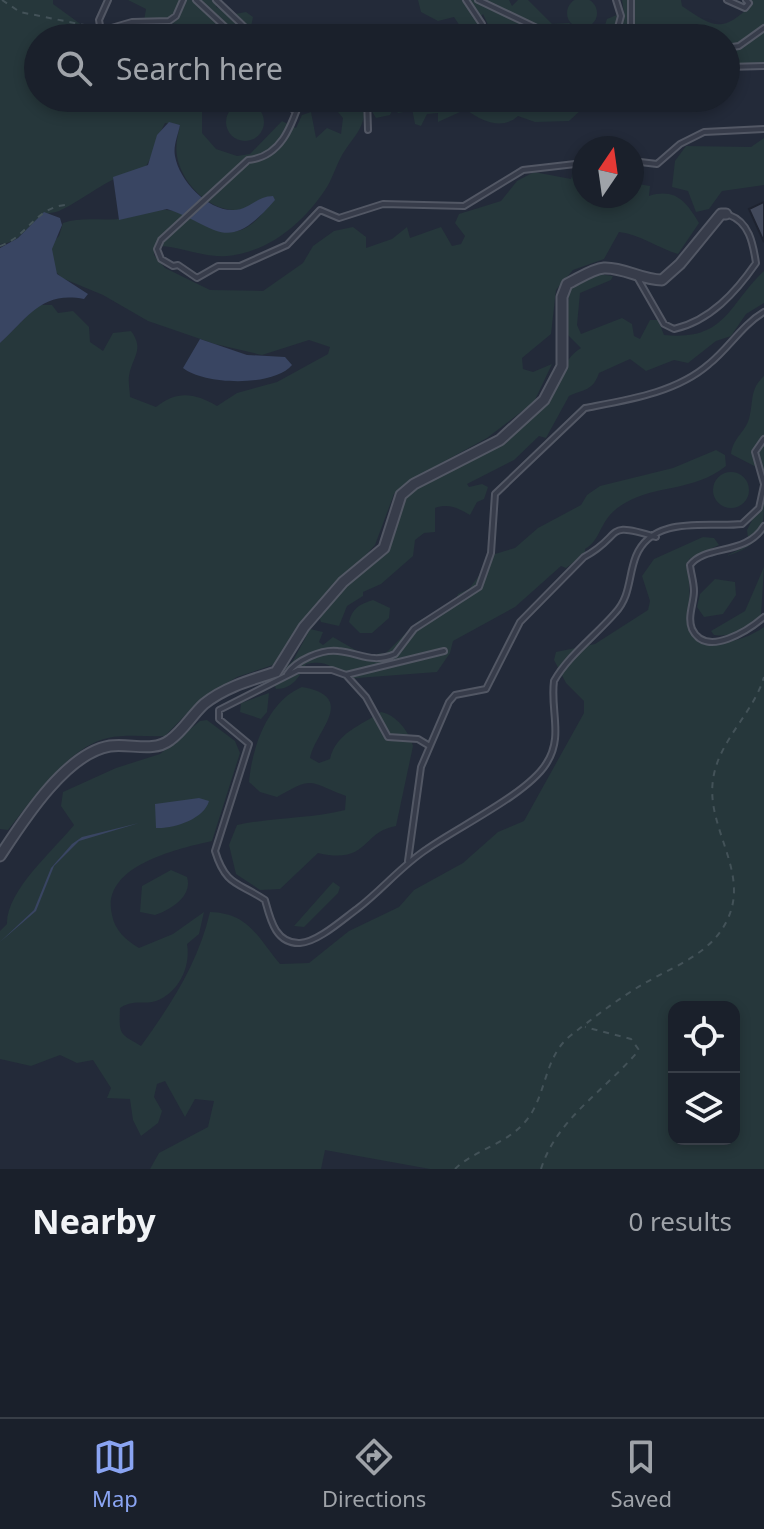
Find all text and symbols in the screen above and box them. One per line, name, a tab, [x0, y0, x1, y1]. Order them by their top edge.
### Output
search box	[24, 24, 740, 112]
icon: search	[52, 46, 96, 90]
text: Search here	[116, 48, 283, 89]
north arrow	[572, 136, 644, 208]
map controls	[668, 1001, 740, 1145]
button: locate	[668, 1001, 740, 1073]
button: layers	[668, 1073, 740, 1145]
text: Nearby	[32, 1198, 156, 1244]
text: 0 results	[628, 1203, 732, 1239]
tab: Map	[92, 1435, 138, 1513]
tab: Directions	[322, 1435, 426, 1513]
tab: Saved	[610, 1435, 672, 1513]

